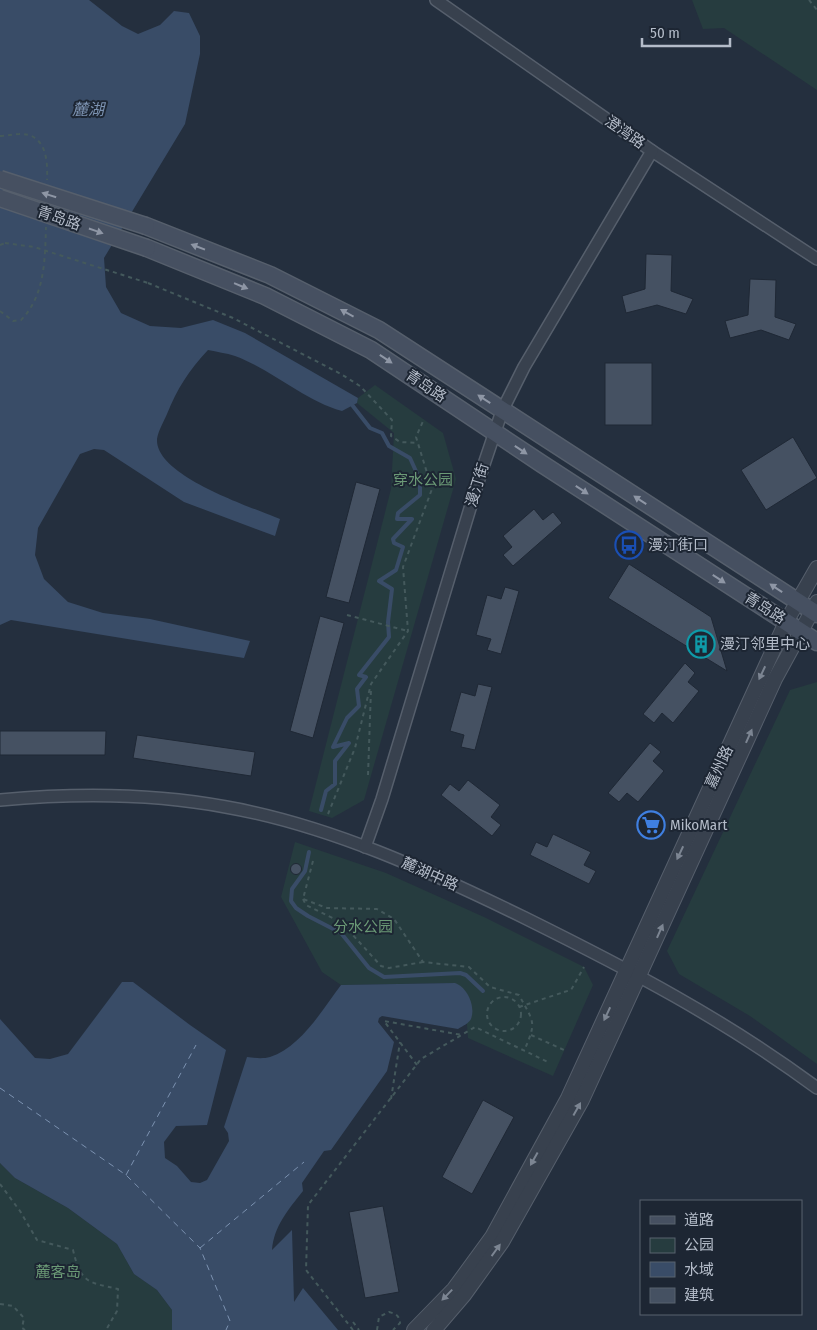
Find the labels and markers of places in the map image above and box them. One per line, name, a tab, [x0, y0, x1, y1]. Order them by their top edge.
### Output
bus stop icon: 漫汀街口	[614, 530, 644, 560]
place label: 漫汀街口	[648, 536, 708, 554]
building icon: 漫汀邻里中心	[686, 629, 716, 659]
place label: 漫汀邻里中心	[720, 635, 810, 653]
supermarket icon: MikoMart	[636, 810, 666, 840]
place label: MikoMart	[670, 816, 727, 834]

